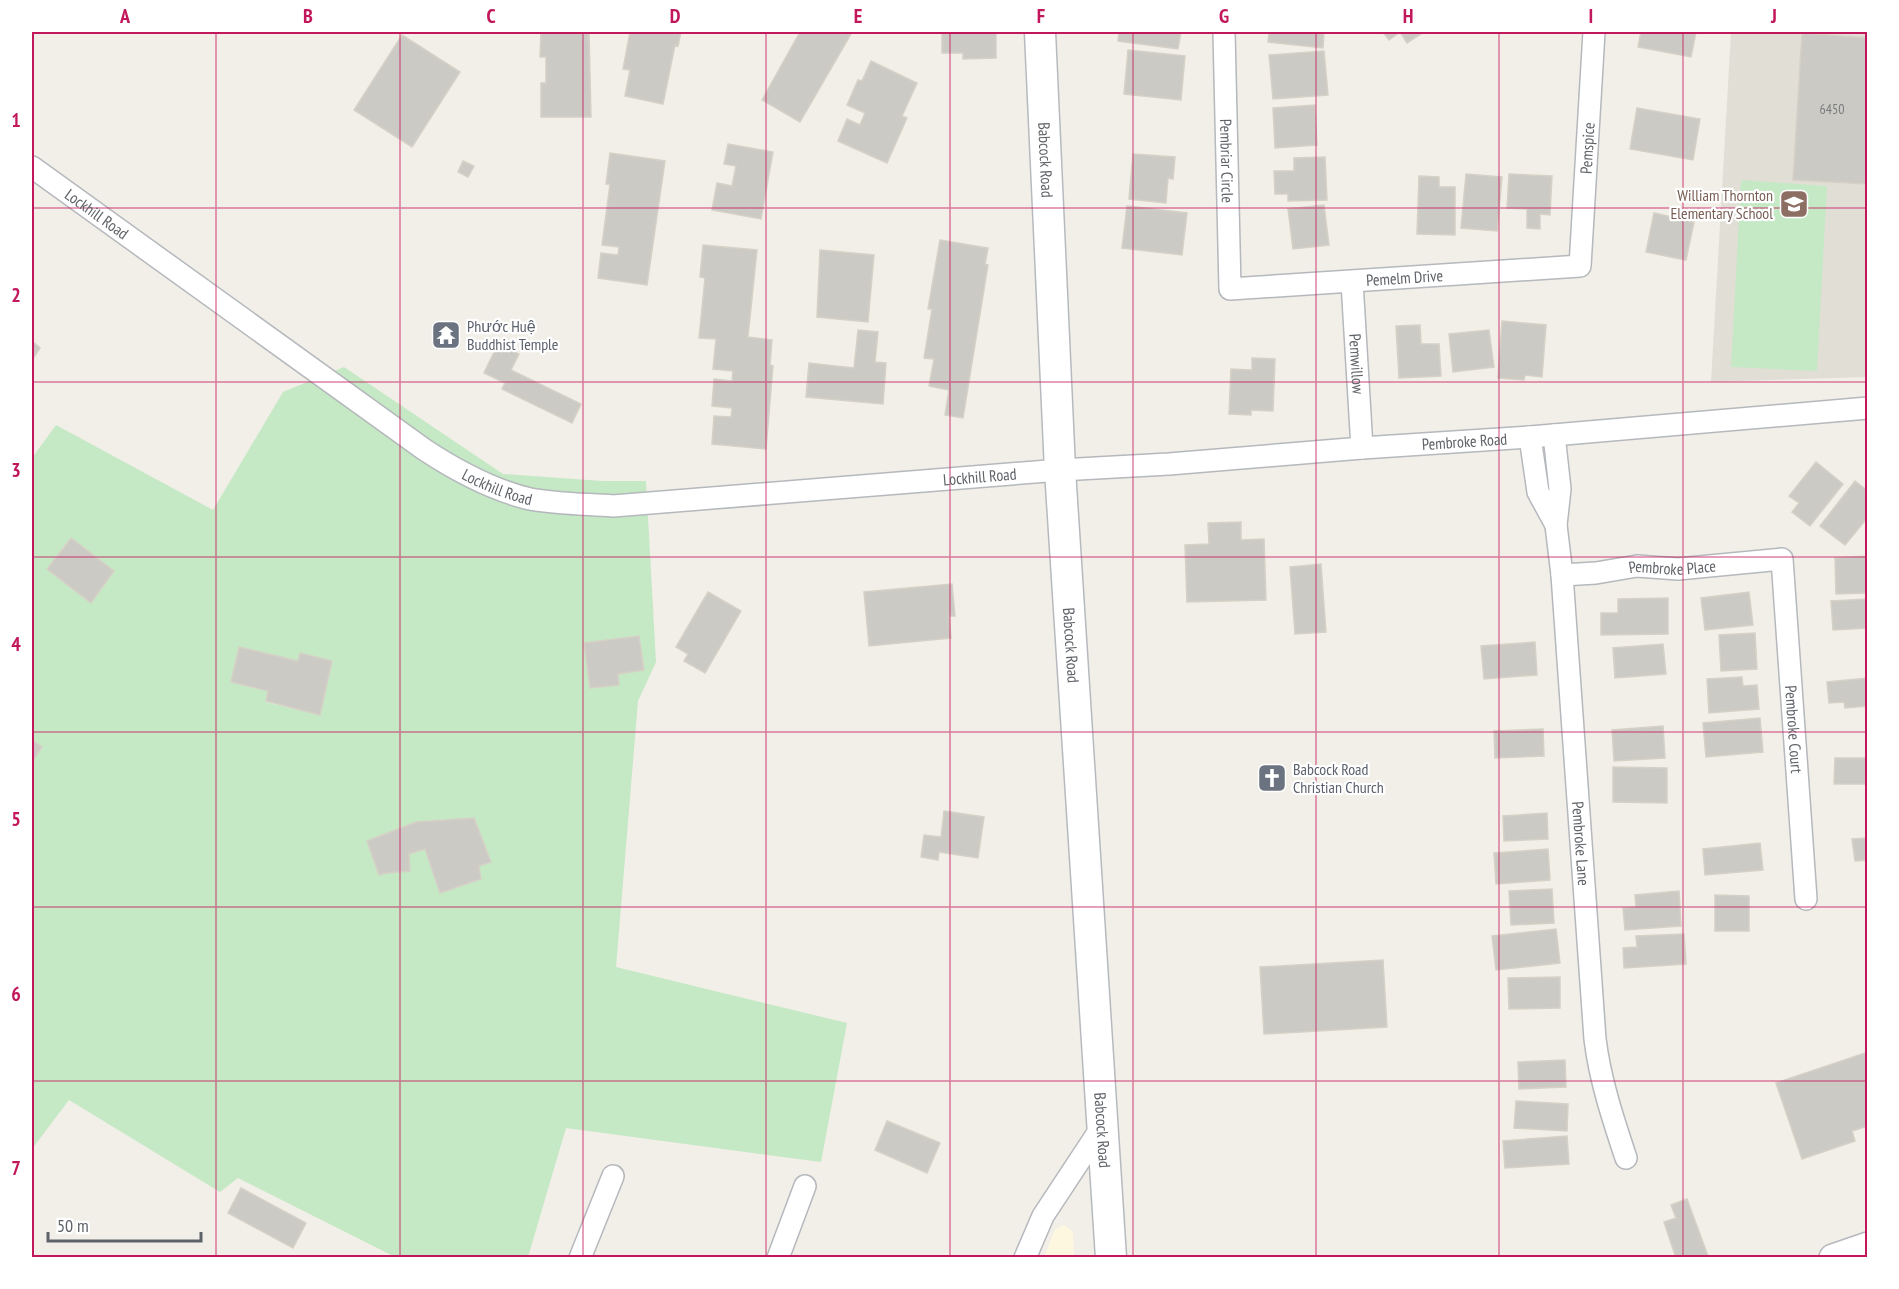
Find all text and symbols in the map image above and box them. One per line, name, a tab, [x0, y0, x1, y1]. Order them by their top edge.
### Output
text: A	[119, 3, 131, 29]
text: B	[303, 3, 313, 29]
text: C	[486, 3, 496, 29]
text: D	[670, 3, 681, 29]
text: E	[854, 3, 862, 29]
text: F	[1037, 3, 1045, 29]
text: G	[1219, 3, 1229, 29]
text: H	[1403, 3, 1413, 29]
text: I	[1589, 3, 1593, 29]
text: J	[1770, 3, 1777, 29]
house number: 6450	[1819, 100, 1845, 118]
text: 1	[11, 107, 21, 133]
street label: Pembriar Circle	[1216, 119, 1238, 203]
street label: Babcock Road	[1034, 122, 1058, 198]
street label: Pemspice	[1576, 122, 1599, 174]
street label: Lockhill Road	[61, 184, 133, 243]
place label: William Thornton Elementary School	[1670, 185, 1773, 223]
school or university icon: William Thornton Elementary School	[1778, 188, 1810, 220]
street label: Pemelm Drive	[1365, 265, 1444, 290]
text: 2	[11, 282, 21, 308]
place label: Phước Huệ Buddhist Temple	[467, 316, 558, 354]
temple icon: Phước Huệ Buddhist Temple	[430, 319, 462, 351]
street label: Pemwillow	[1345, 333, 1369, 395]
street label: Pembroke Road	[1421, 429, 1508, 454]
text: 3	[11, 457, 21, 483]
street label: Lockhill Road	[459, 464, 534, 509]
street label: Lockhill Road	[942, 464, 1017, 489]
street label: Pembroke Place	[1627, 555, 1717, 579]
street label: Babcock Road	[1059, 607, 1084, 684]
text: 4	[11, 631, 21, 657]
street label: Pembroke Court	[1781, 685, 1807, 775]
place label: Babcock Road Christian Church	[1293, 759, 1384, 797]
church icon: Babcock Road Christian Church	[1256, 762, 1288, 794]
street label: Pembroke Lane	[1568, 801, 1594, 886]
text: 5	[11, 806, 21, 832]
text: 6	[11, 981, 21, 1007]
street label: Babcock Road	[1090, 1092, 1115, 1169]
text: 7	[11, 1155, 21, 1181]
scale bar	[48, 1205, 201, 1243]
text: 50 m	[57, 1214, 89, 1237]

